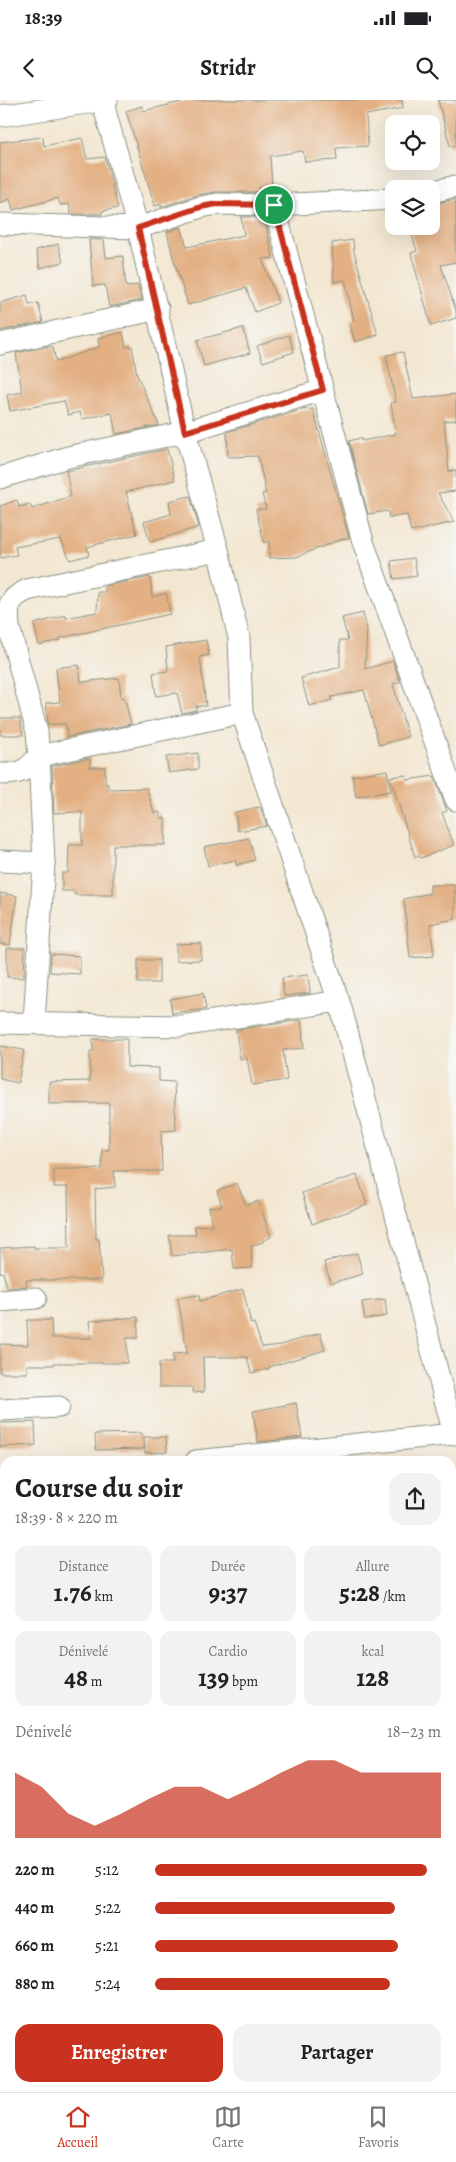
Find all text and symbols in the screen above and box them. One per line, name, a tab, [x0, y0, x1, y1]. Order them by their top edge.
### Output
text: 18:39	[25, 5, 62, 31]
text: Stridr	[200, 53, 256, 83]
icon: back	[15, 54, 43, 82]
icon: search	[413, 54, 441, 82]
map controls	[385, 115, 440, 235]
button: locate	[385, 115, 440, 170]
button: layers	[385, 180, 440, 235]
pin	[253, 184, 295, 226]
icon: arrive	[260, 191, 288, 219]
text: Course du soir	[15, 1469, 183, 1507]
button: share	[389, 1473, 441, 1525]
text: 18:39 · 8 × 220 m	[15, 1507, 118, 1529]
text: Distance	[58, 1557, 108, 1576]
text: Durée	[210, 1557, 246, 1576]
text: Allure	[356, 1557, 390, 1576]
text: 1.76	[54, 1576, 92, 1610]
text: 9:37	[209, 1576, 247, 1610]
text: 5:28	[339, 1576, 380, 1610]
text: km	[92, 1587, 113, 1606]
text: /km	[380, 1587, 406, 1606]
text: Dénivelé	[58, 1642, 108, 1661]
text: Cardio	[209, 1642, 247, 1661]
text: kcal	[361, 1642, 384, 1661]
text: 48	[64, 1661, 88, 1695]
text: 139	[198, 1661, 229, 1695]
text: 128	[356, 1661, 389, 1695]
text: m	[88, 1672, 102, 1691]
text: bpm	[229, 1672, 258, 1691]
text: Dénivelé	[15, 1721, 72, 1743]
text: 18–23 m	[387, 1721, 441, 1743]
text: 220 m	[15, 1859, 55, 1881]
text: 5:12	[95, 1859, 119, 1881]
text: 440 m	[15, 1897, 54, 1919]
text: 5:22	[95, 1897, 121, 1919]
text: 660 m	[15, 1935, 54, 1957]
text: 5:21	[95, 1935, 119, 1957]
text: 880 m	[15, 1973, 55, 1995]
text: 5:24	[95, 1973, 121, 1995]
button: Enregistrer	[15, 2024, 223, 2082]
button: Partager	[233, 2024, 441, 2082]
tab: Accueil	[57, 2103, 98, 2152]
tab: Carte	[212, 2103, 244, 2152]
tab: Favoris	[358, 2103, 399, 2152]

